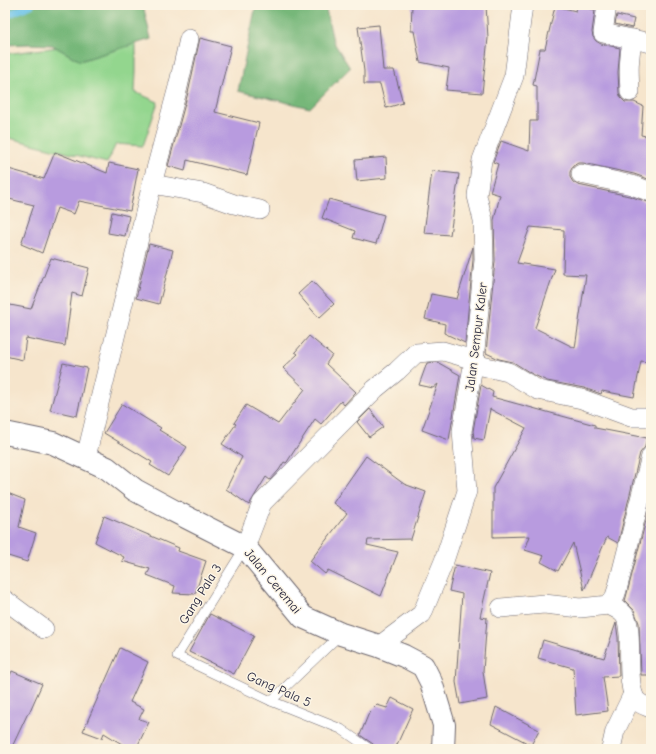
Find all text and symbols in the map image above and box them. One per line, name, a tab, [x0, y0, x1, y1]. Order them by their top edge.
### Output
street label: Jalan Sempur Kaler	[462, 281, 490, 392]
street label: Jalan Ceremai	[242, 546, 304, 616]
street label: Gang Pala 3	[176, 561, 224, 627]
street label: Gang Pala 5	[245, 668, 313, 710]

